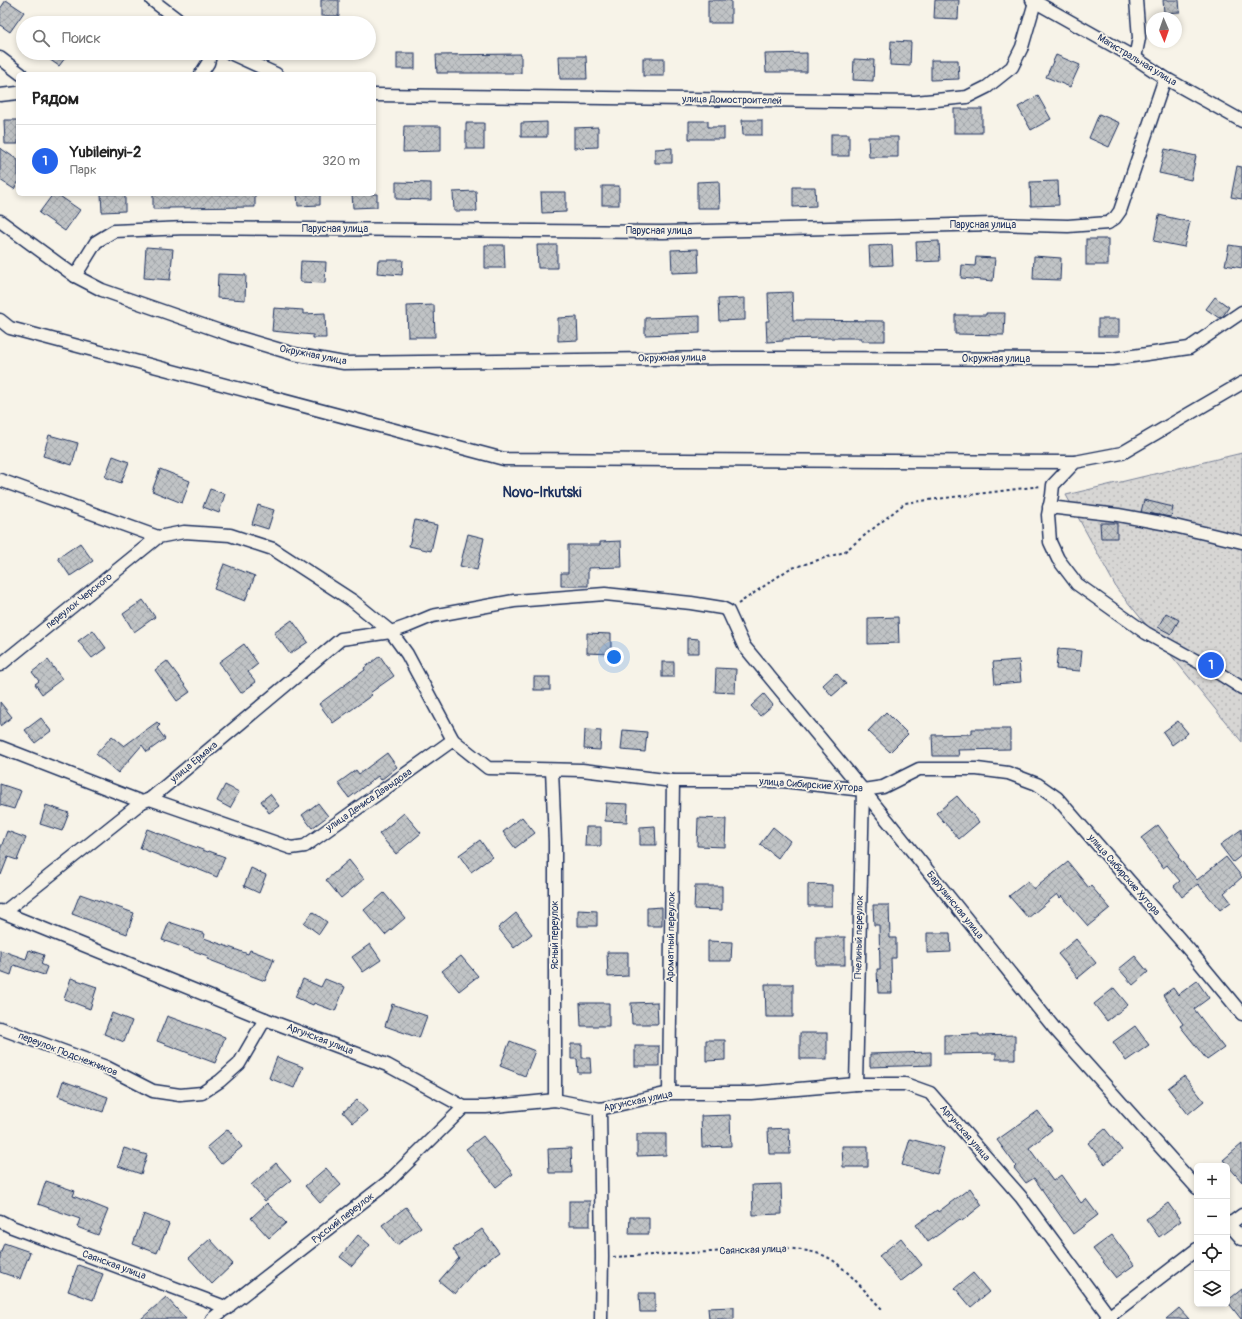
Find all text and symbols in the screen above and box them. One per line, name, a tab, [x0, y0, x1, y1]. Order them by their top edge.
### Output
north arrow	[1146, 12, 1182, 48]
search box	[16, 16, 376, 60]
icon: search	[30, 27, 52, 49]
text: Поиск	[62, 29, 101, 48]
street label: Магистральная улица	[1095, 32, 1179, 89]
text: Рядом	[32, 88, 79, 109]
street label: улица Домостроителей	[681, 93, 782, 107]
text: Yubileinyi-2	[70, 143, 141, 162]
text: 1	[42, 153, 48, 169]
text: 320 m	[322, 153, 360, 169]
text: Парк	[70, 162, 97, 178]
street label: Парусная улица	[950, 219, 1016, 231]
street label: Парусная улица	[302, 223, 368, 235]
street label: Парусная улица	[626, 225, 692, 237]
street label: Окружная улица	[278, 343, 348, 367]
street label: Окружная улица	[638, 351, 707, 365]
street label: Окружная улица	[962, 353, 1031, 365]
district label: Novo-Irkutski	[503, 484, 582, 501]
street label: переулок Черского	[43, 570, 115, 631]
your location	[604, 647, 624, 667]
pin: 1	[1198, 650, 1224, 680]
street label: улица Ермака	[167, 739, 220, 786]
street label: улица Дениса Давыдова	[323, 766, 415, 835]
street label: улица Сибирские Хутора	[758, 775, 864, 795]
street label: улица Сибирские Хутора	[1085, 831, 1163, 918]
street label: Баргузинская улица	[924, 869, 986, 942]
street label: Ароматный переулок	[664, 891, 678, 983]
street label: Пчелиный переулок	[852, 895, 866, 979]
street label: Ясный переулок	[549, 901, 561, 970]
street label: Аргунская улица	[285, 1021, 355, 1057]
street label: переулок Подснежников	[17, 1029, 119, 1079]
street label: Аргунская улица	[602, 1088, 674, 1114]
street label: Аргунская улица	[937, 1102, 993, 1164]
map controls	[1194, 1163, 1230, 1307]
button: +	[1194, 1163, 1230, 1199]
street label: Русский переулок	[309, 1190, 377, 1246]
button: −	[1194, 1199, 1230, 1235]
button: locate	[1194, 1235, 1230, 1271]
street label: Саянская улица	[719, 1243, 787, 1257]
street label: Саянская улица	[80, 1248, 148, 1282]
button: layers	[1194, 1271, 1230, 1307]

